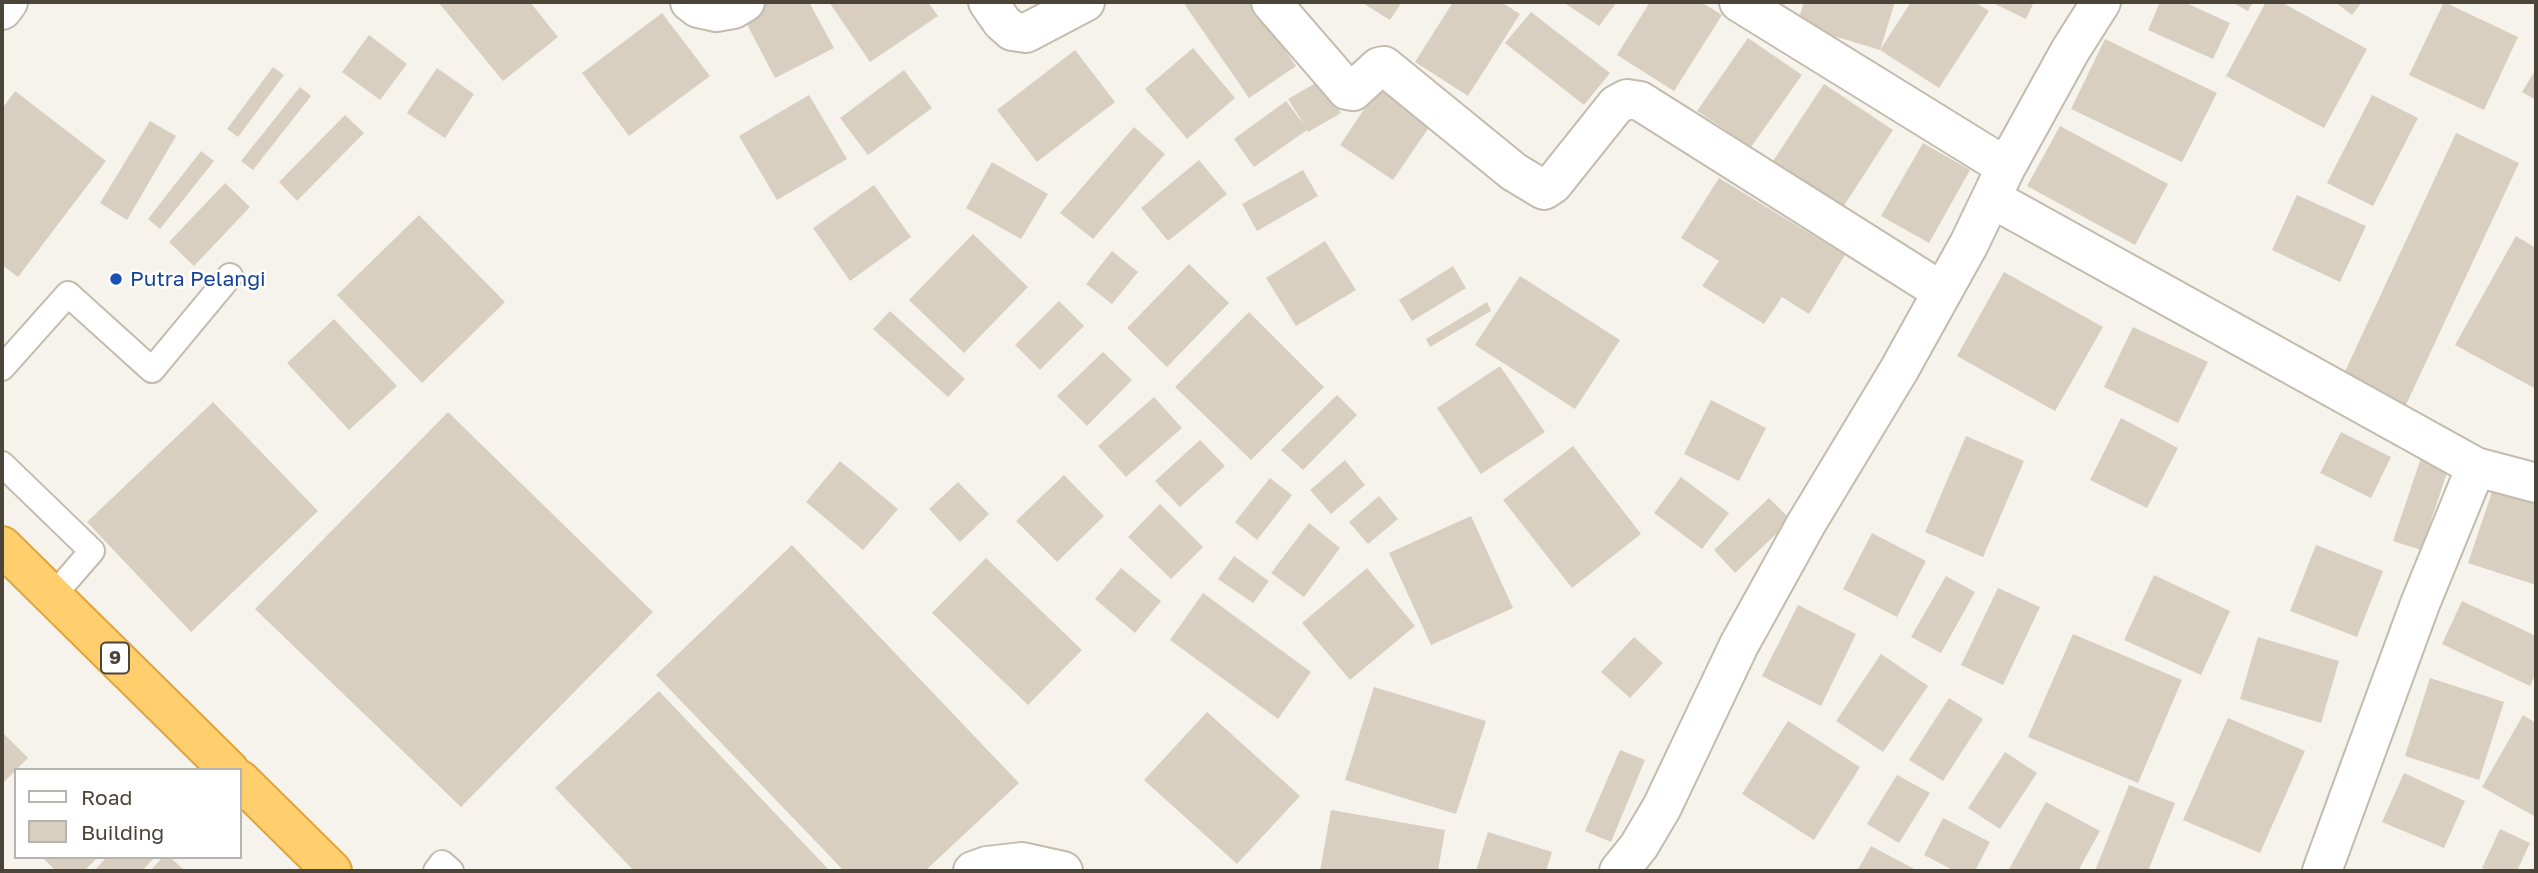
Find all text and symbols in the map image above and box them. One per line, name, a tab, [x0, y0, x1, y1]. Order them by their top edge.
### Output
place label: Putra Pelangi	[130, 266, 266, 292]
marker: Putra Pelangi	[108, 271, 124, 287]
road number: 9	[101, 642, 129, 674]
legend	[14, 768, 242, 859]
text: Road	[81, 784, 132, 810]
text: Building	[81, 819, 164, 845]

